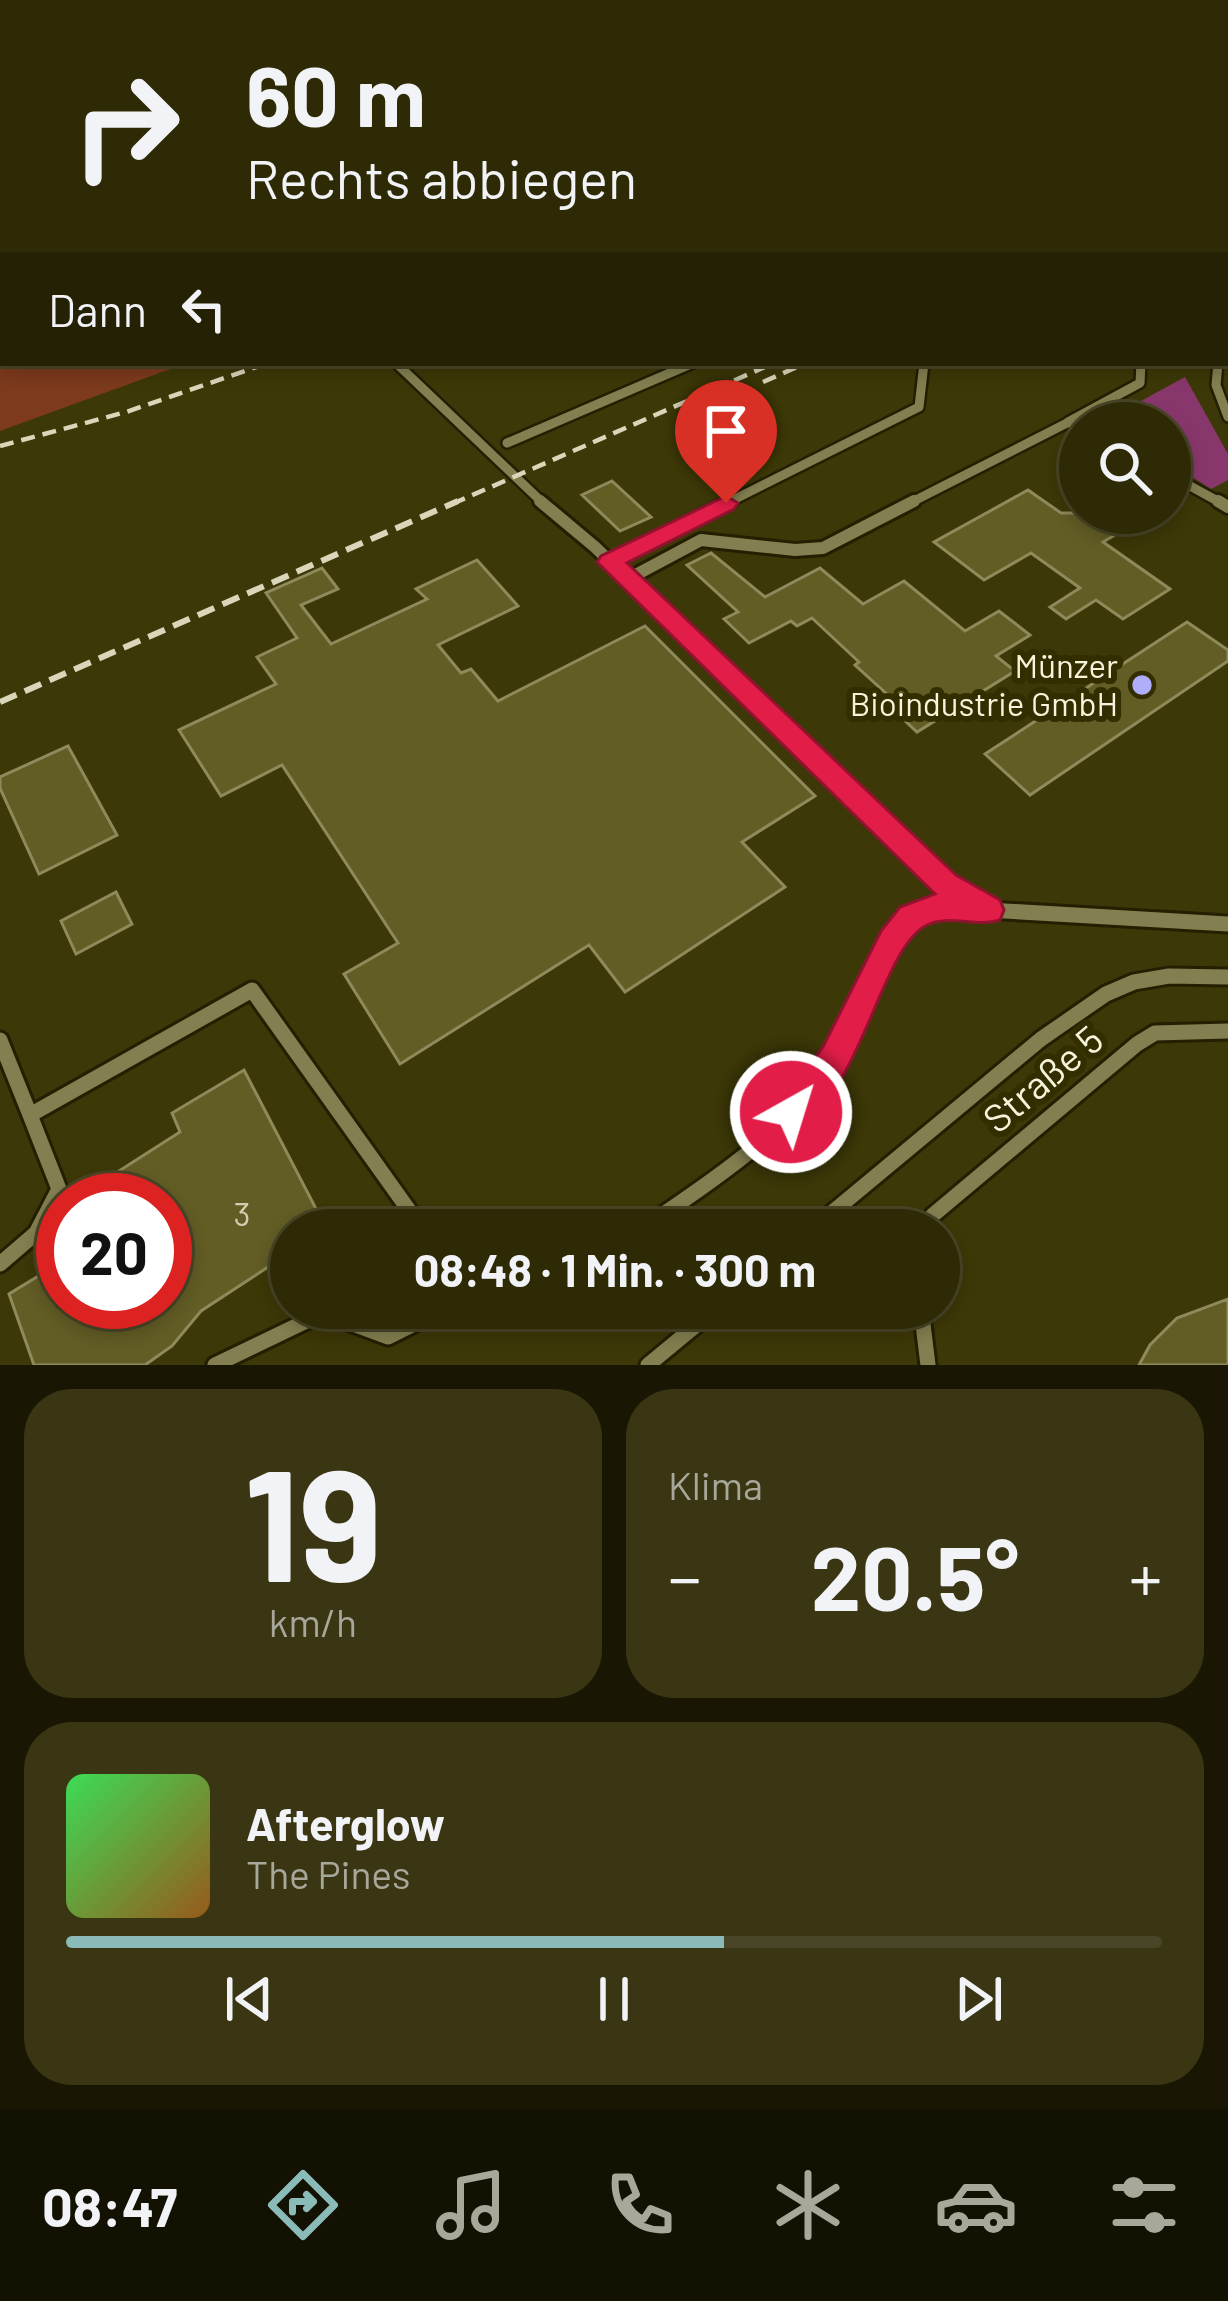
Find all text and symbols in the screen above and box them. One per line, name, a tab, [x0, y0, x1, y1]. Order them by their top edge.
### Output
text: 60 m	[246, 43, 426, 144]
icon: right	[48, 48, 204, 204]
text: Rechts abbiegen	[246, 145, 637, 210]
icon: left	[171, 276, 237, 342]
text: Dann	[48, 282, 147, 336]
pin	[675, 380, 777, 503]
icon: arrive	[693, 398, 759, 464]
map controls	[1059, 402, 1191, 534]
button: search	[1059, 402, 1191, 534]
place label: Münzer Bioindustrie GmbH	[850, 645, 1118, 723]
marker: Münzer Bioindustrie GmbH	[1129, 672, 1155, 698]
street label: Straße 5	[973, 1014, 1111, 1141]
position arrow	[728, 1049, 854, 1175]
speed limit sign: 20	[36, 1173, 192, 1329]
house number: 3	[234, 1193, 251, 1233]
text: 08:48 · 1 Min. · 300 m	[414, 1242, 816, 1296]
text: 19	[244, 1426, 382, 1613]
text: Klima	[668, 1461, 763, 1508]
text: 20.5°	[811, 1521, 1019, 1629]
text: −	[668, 1536, 701, 1615]
text: +	[1129, 1536, 1162, 1615]
text: km/h	[269, 1598, 357, 1645]
text: Afterglow	[246, 1796, 445, 1850]
text: The Pines	[246, 1850, 411, 1897]
icon: previous	[216, 1966, 282, 2032]
icon: pause	[581, 1966, 647, 2032]
icon: next	[946, 1966, 1012, 2032]
icon: directions	[261, 2163, 345, 2247]
icon: music	[429, 2163, 513, 2247]
icon: phone	[598, 2163, 682, 2247]
icon: climate	[766, 2163, 850, 2247]
icon: car	[934, 2163, 1018, 2247]
icon: filters	[1102, 2163, 1186, 2247]
text: 08:47	[42, 2173, 177, 2238]

